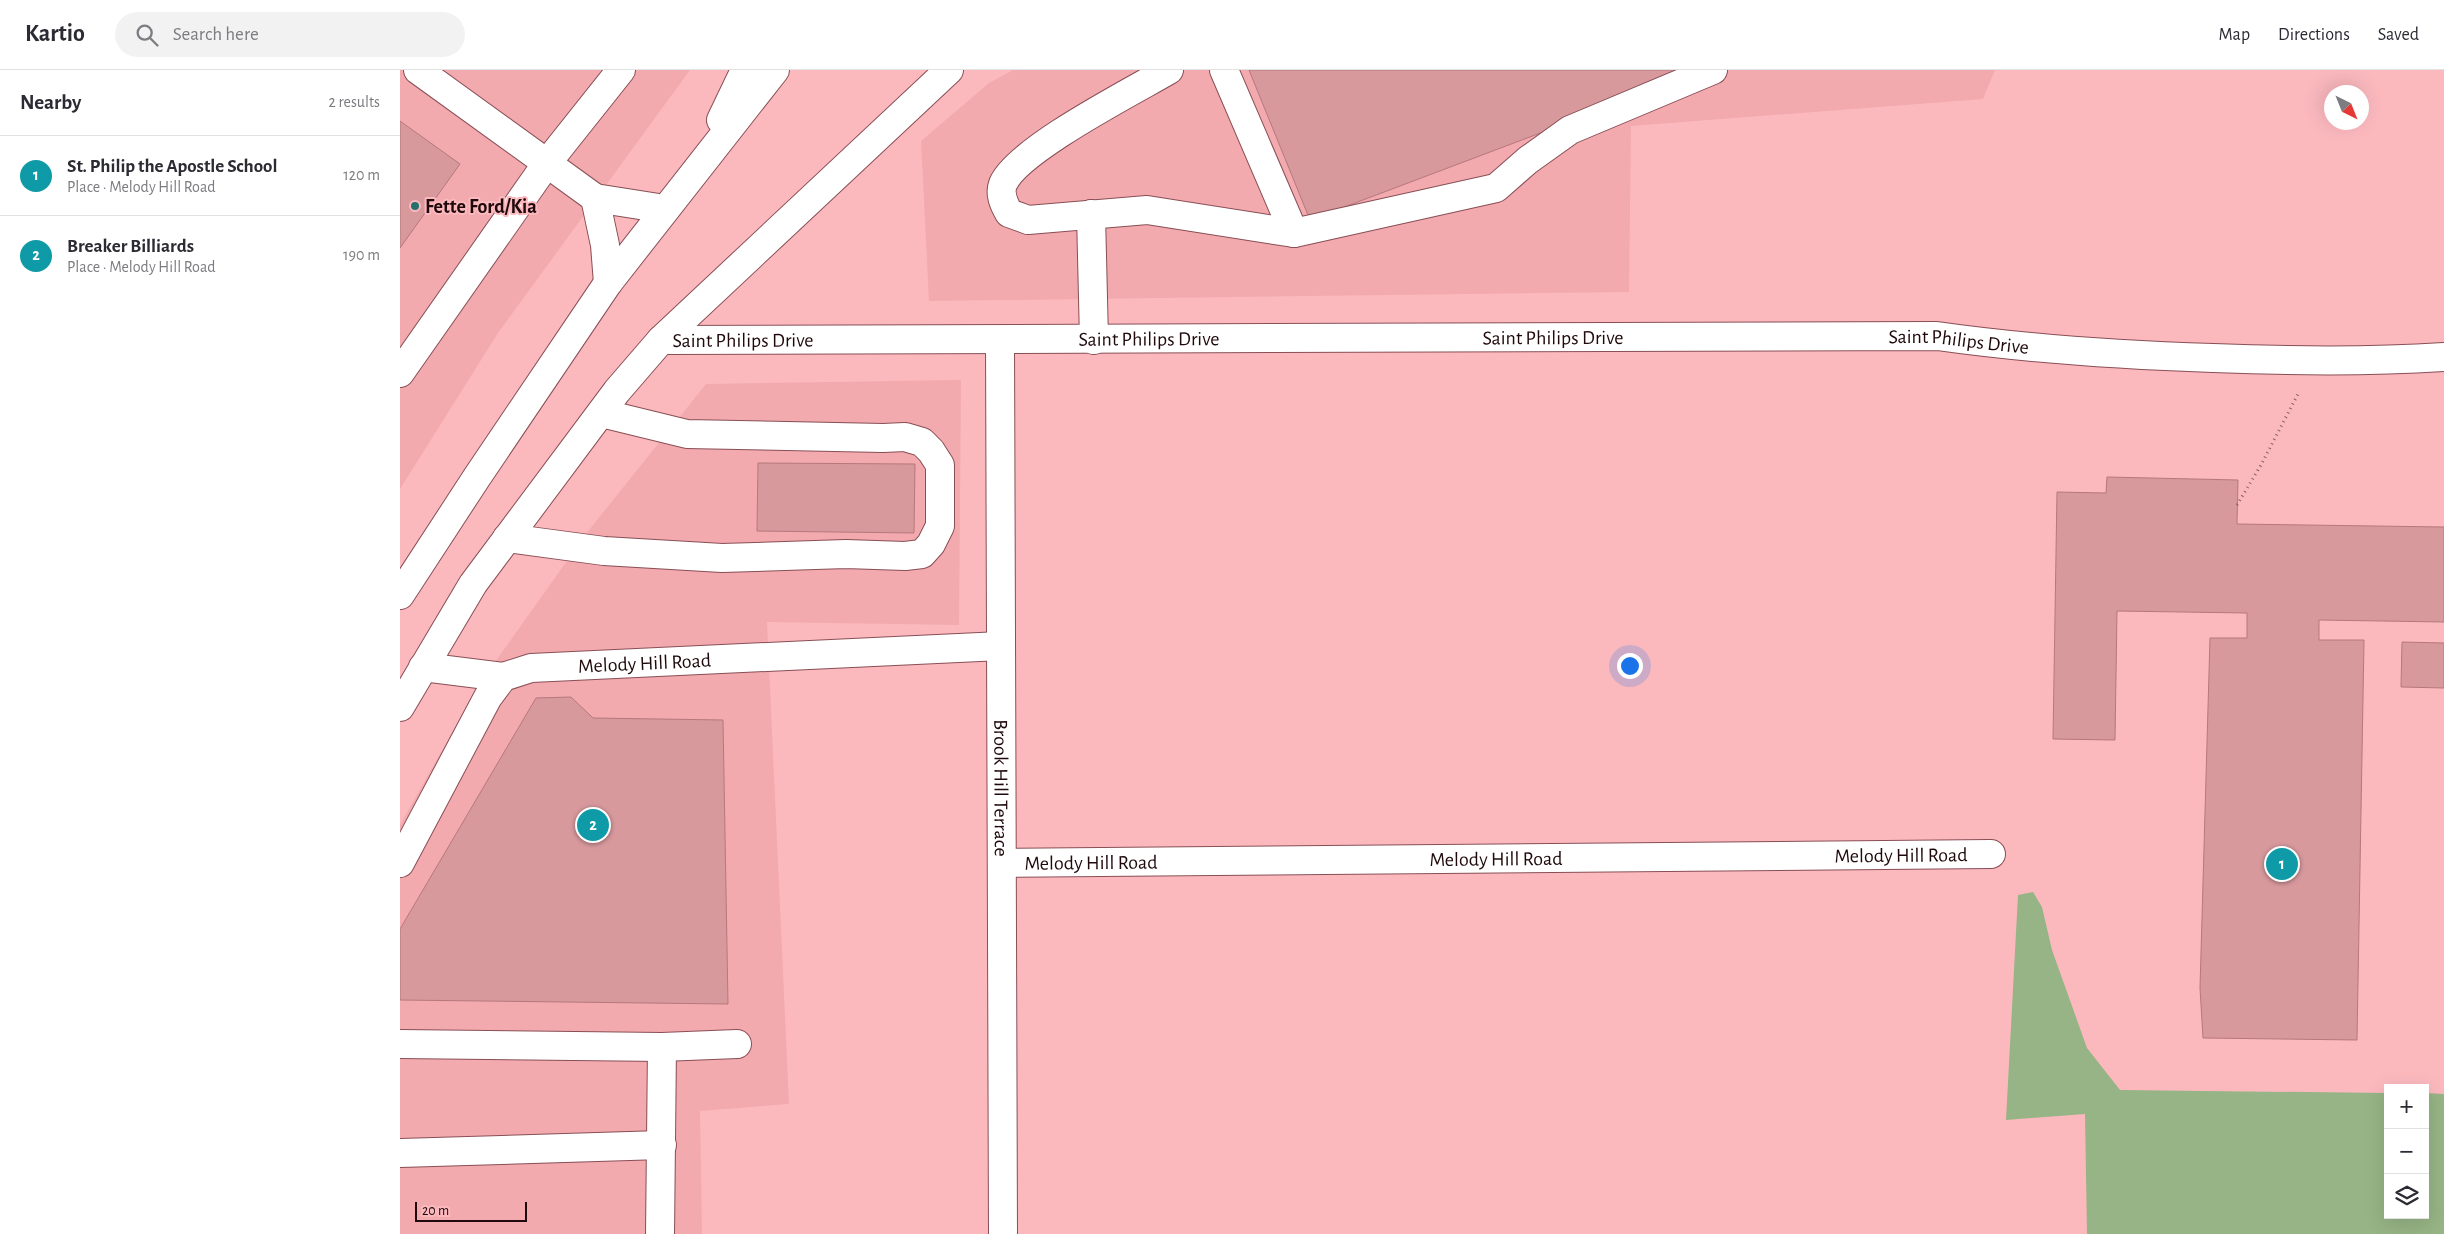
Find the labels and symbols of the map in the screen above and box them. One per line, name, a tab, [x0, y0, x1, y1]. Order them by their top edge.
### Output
north arrow	[2324, 85, 2369, 130]
place label: Fette Ford/Kia	[425, 197, 537, 217]
marker: Fette Ford/Kia	[409, 200, 421, 212]
street label: Saint Philips Drive	[1888, 327, 2030, 358]
street label: Saint Philips Drive	[1482, 328, 1624, 348]
street label: Saint Philips Drive	[1078, 329, 1220, 350]
street label: Saint Philips Drive	[672, 331, 814, 351]
street label: Melody Hill Road	[578, 651, 712, 677]
your location	[1617, 653, 1643, 679]
street label: Brook Hill Terrace	[990, 719, 1011, 857]
pin: 2	[577, 806, 609, 844]
street label: Melody Hill Road	[1834, 845, 1968, 866]
pin: 1	[2266, 845, 2298, 883]
street label: Melody Hill Road	[1429, 849, 1563, 870]
street label: Melody Hill Road	[1024, 853, 1158, 874]
scale bar	[415, 1199, 528, 1222]

